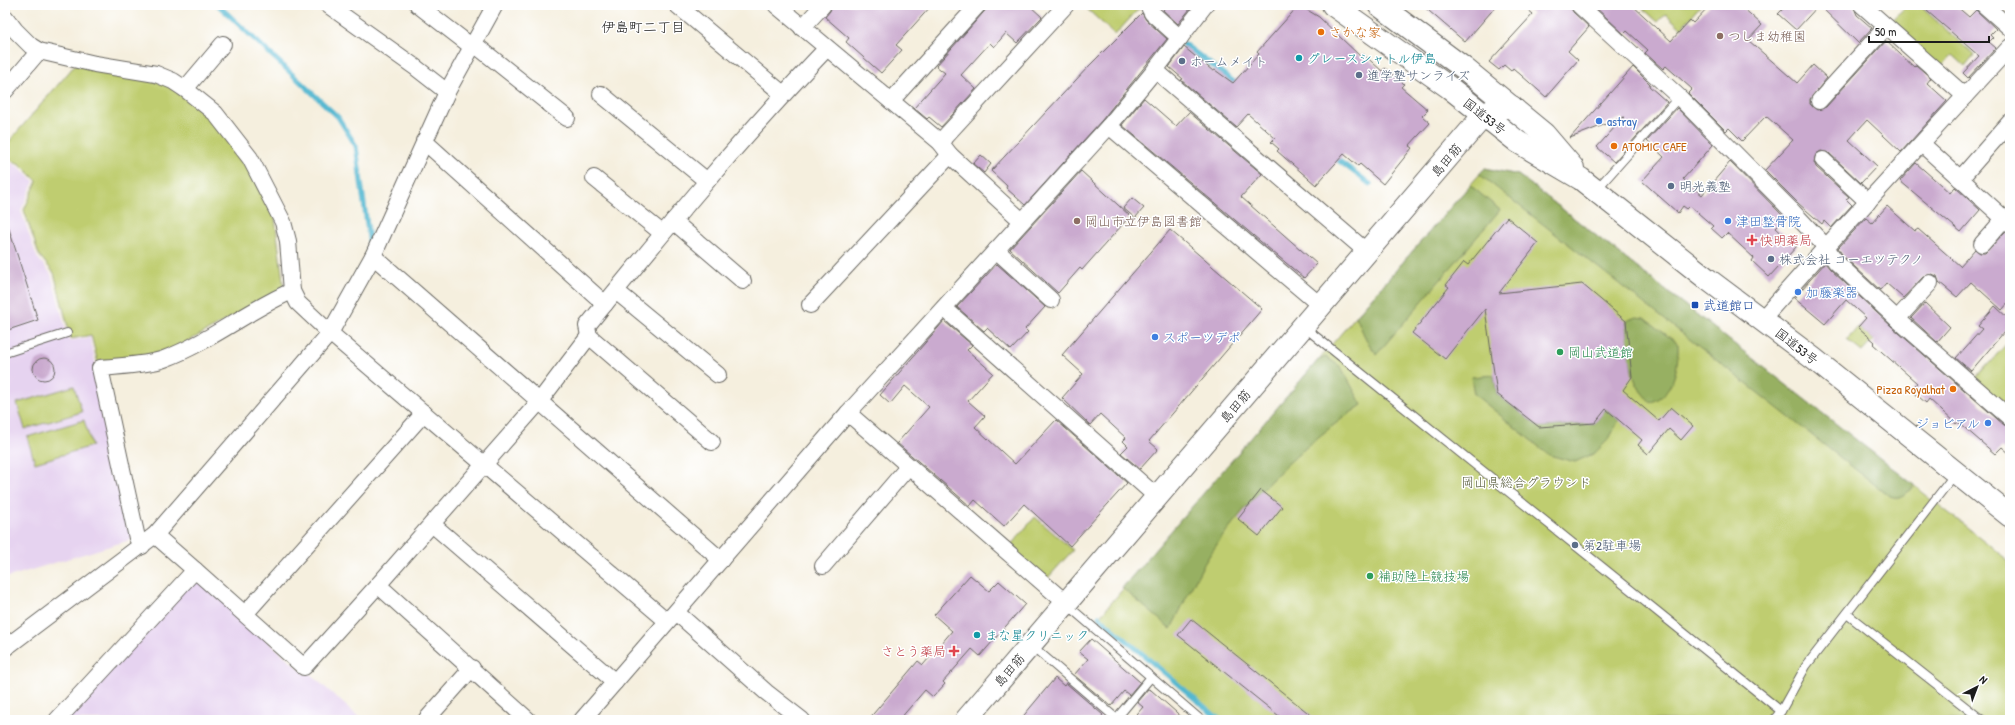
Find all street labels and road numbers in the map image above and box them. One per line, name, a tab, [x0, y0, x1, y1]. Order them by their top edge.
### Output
street label: 国道53号	[1460, 93, 1510, 139]
street label: 島田筋	[1426, 139, 1466, 181]
street label: 国道53号	[1772, 323, 1822, 369]
street label: 島田筋	[1215, 385, 1255, 427]
street label: 島田筋	[989, 649, 1029, 691]

